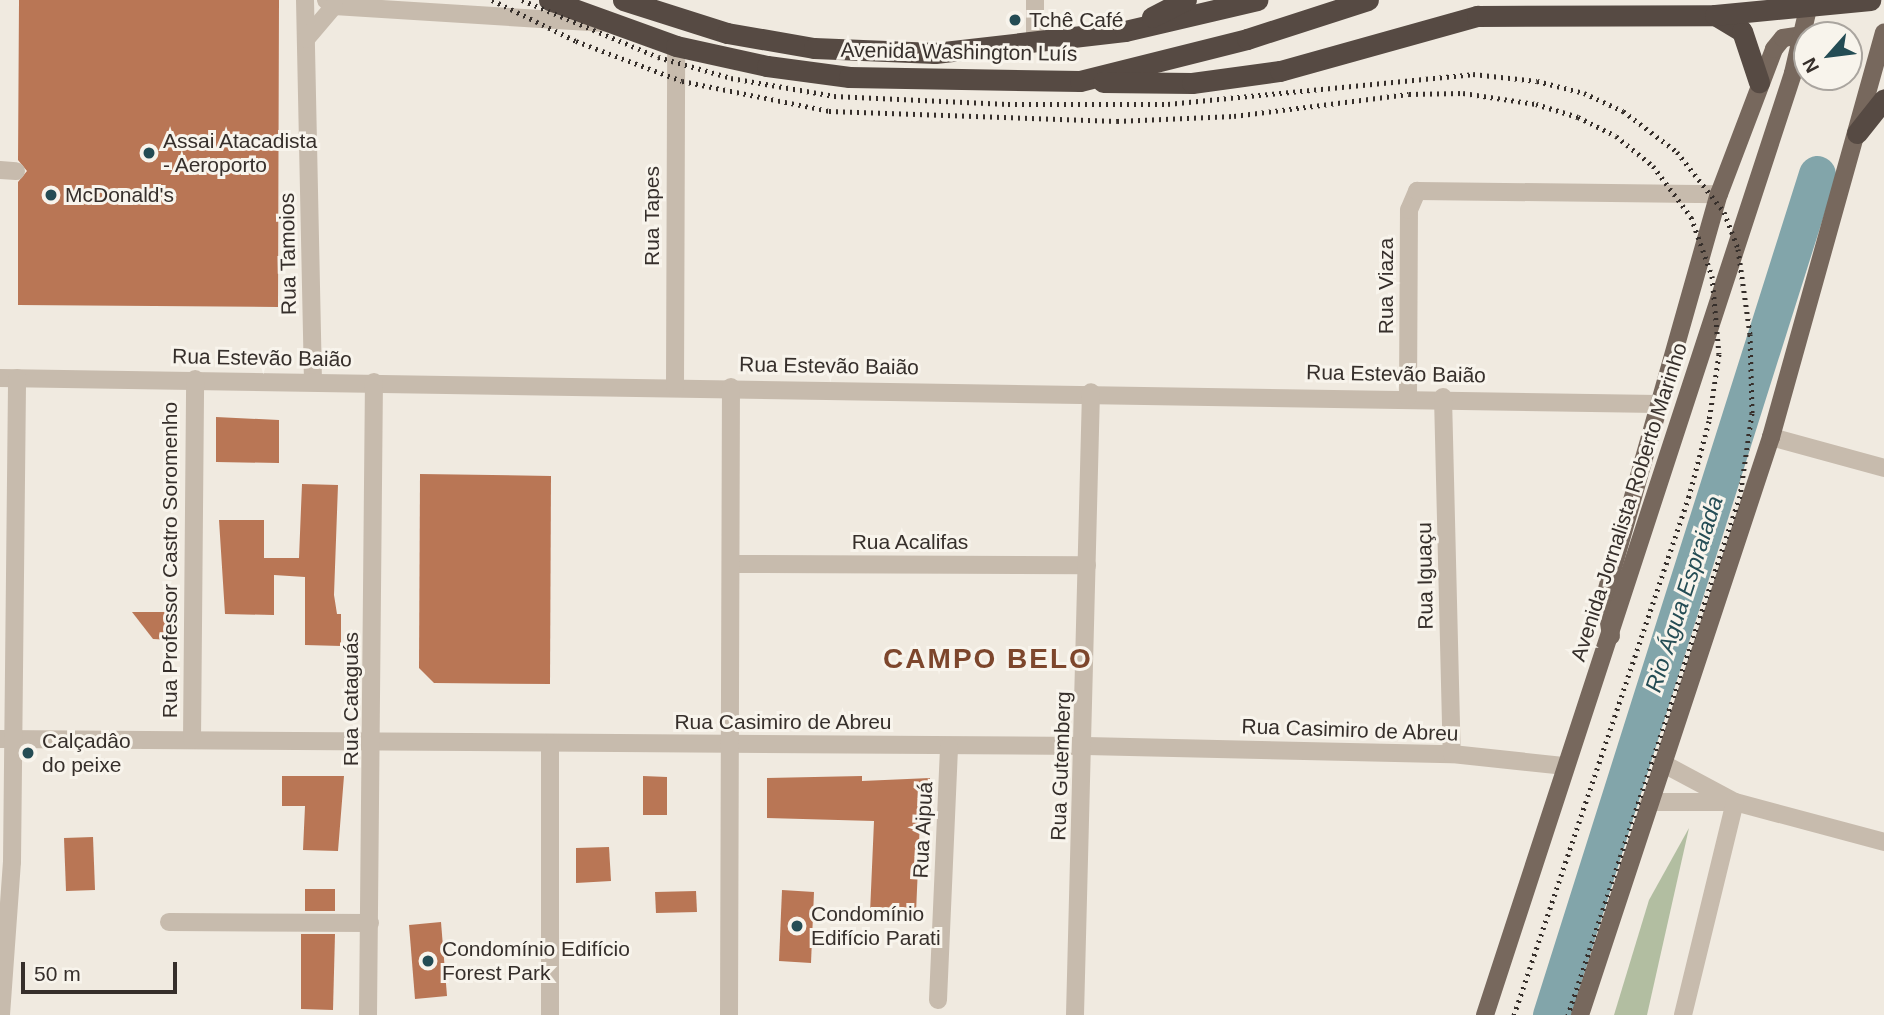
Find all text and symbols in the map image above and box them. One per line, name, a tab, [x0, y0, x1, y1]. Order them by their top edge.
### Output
place label: Tchê Café	[1029, 7, 1124, 33]
marker: Tchê Café	[1007, 12, 1023, 28]
north arrow	[1793, 21, 1863, 91]
street label: Avenida Washington Luís	[840, 37, 1078, 67]
text: N	[1798, 54, 1823, 76]
place label: Assai Atacadista - Aeroporto	[163, 128, 318, 178]
marker: Assai Atacadista - Aeroporto	[141, 145, 157, 161]
street label: Rua Tapes	[639, 166, 665, 266]
place label: McDonald's	[65, 182, 174, 208]
marker: McDonald's	[43, 187, 59, 203]
street label: Rua Tamoios	[274, 193, 302, 315]
street label: Rua Viaza	[1373, 238, 1399, 334]
street label: Avenida Jornalista Roberto Marinho	[1565, 340, 1693, 664]
street label: Rua Estevão Baião	[172, 344, 352, 372]
street label: Rua Estevão Baião	[739, 352, 919, 380]
street label: Rua Estevão Baião	[1306, 360, 1486, 388]
street label: Rua Professor Castro Soromenho	[157, 402, 183, 718]
water label: Rio Água Espraiada	[1639, 492, 1729, 696]
street label: Rua Iguaçu	[1411, 522, 1439, 630]
street label: Rua Acalifas	[851, 529, 969, 555]
street label: Rua Cataguás	[338, 632, 364, 766]
district label: CAMPO BELO	[884, 642, 1092, 676]
street label: Rua Gutemberg	[1046, 691, 1076, 841]
street label: Rua Casimiro de Abreu	[674, 709, 892, 735]
street label: Rua Casimiro de Abreu	[1240, 714, 1460, 746]
place label: Calçadâo do peixe	[42, 728, 131, 778]
marker: Calçadâo do peixe	[20, 745, 36, 761]
street label: Rua Aipuá	[908, 780, 938, 880]
place label: Condomínio Edifício Parati	[811, 901, 941, 951]
marker: Condomínio Edifício Parati	[789, 918, 805, 934]
place label: Condomínio Edifício Forest Park	[442, 936, 630, 986]
scale bar	[24, 948, 180, 992]
marker: Condomínio Edifício Forest Park	[420, 953, 436, 969]
text: 50 m	[34, 962, 81, 985]

